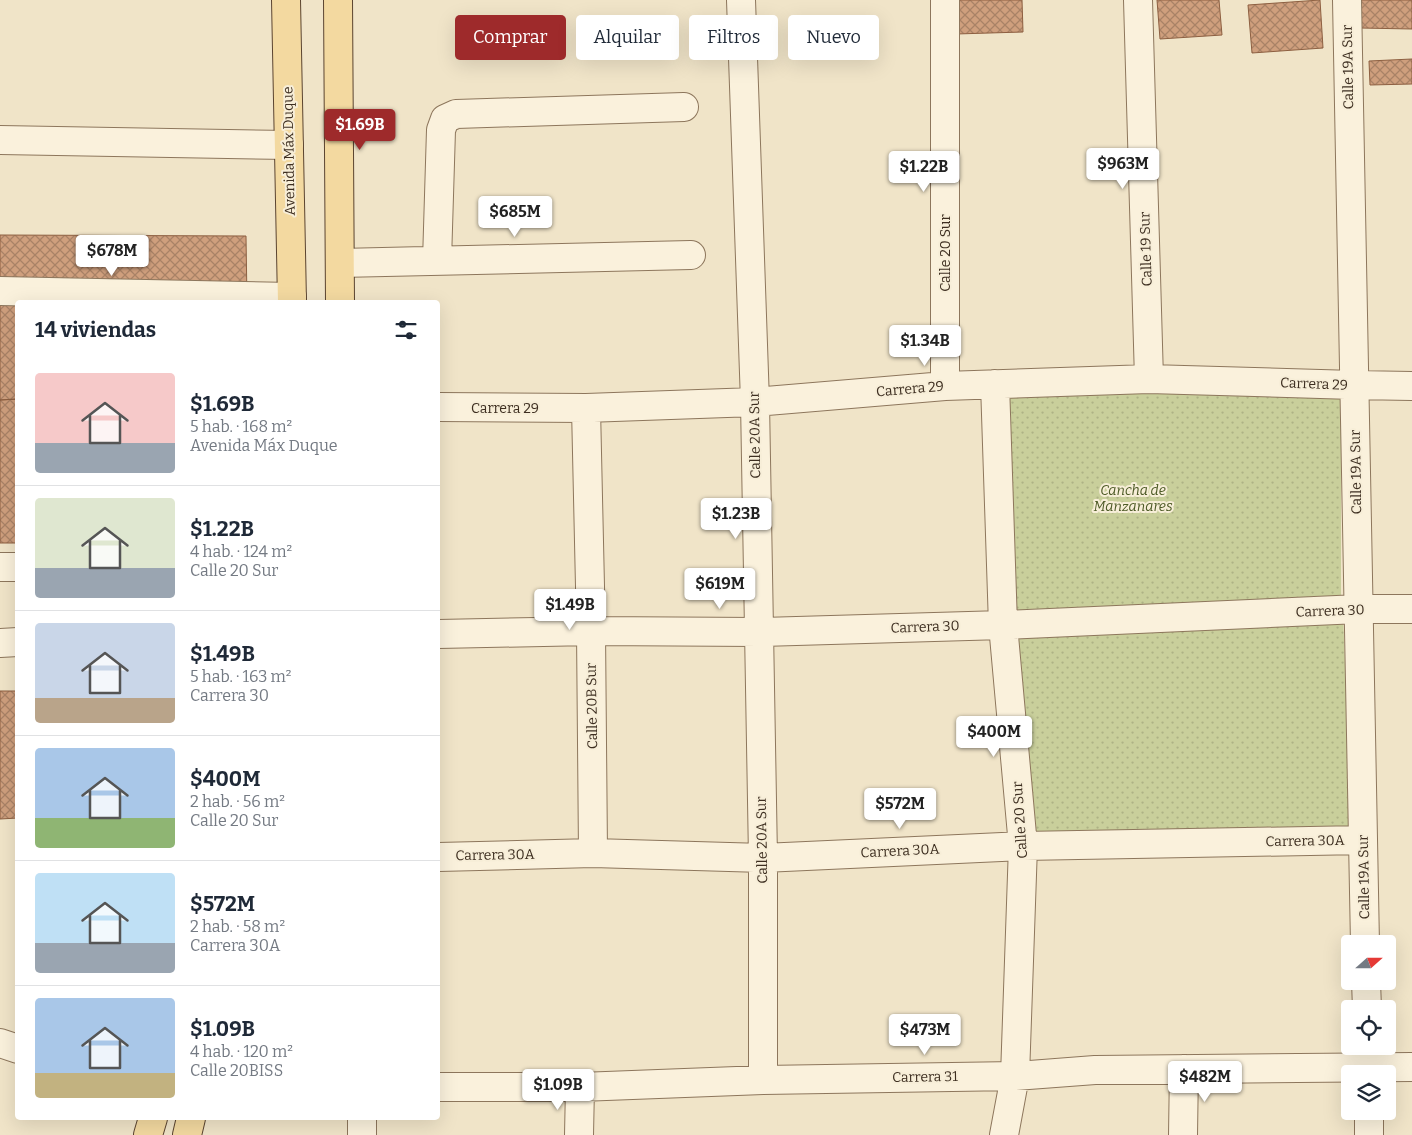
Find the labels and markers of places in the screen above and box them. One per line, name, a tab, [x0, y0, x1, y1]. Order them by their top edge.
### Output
pin: $1.69B	[319, 108, 401, 151]
pin: $963M	[1088, 148, 1158, 190]
pin: $1.22B	[883, 150, 965, 193]
pin: $685M	[480, 196, 550, 238]
pin: $678M	[77, 234, 147, 277]
pin: $1.34B	[884, 324, 966, 367]
pin: $1.23B	[695, 498, 777, 540]
pin: $619M	[685, 568, 755, 610]
pin: $1.49B	[529, 588, 611, 631]
pin: $400M	[959, 716, 1029, 758]
pin: $572M	[865, 788, 935, 830]
pin: $473M	[890, 1014, 960, 1056]
pin: $482M	[1170, 1060, 1240, 1103]
pin: $1.09B	[517, 1068, 599, 1111]

